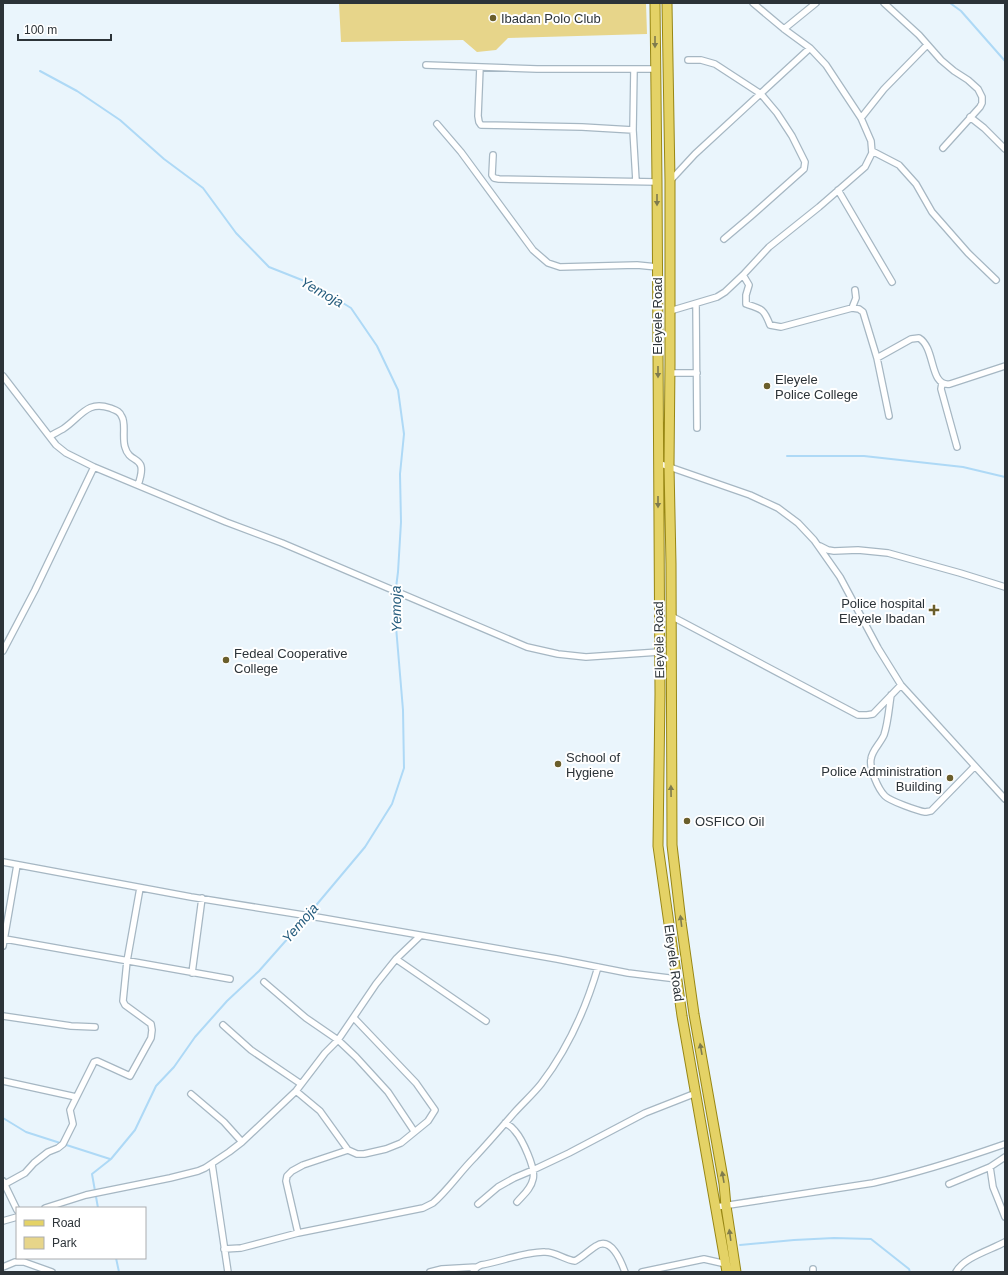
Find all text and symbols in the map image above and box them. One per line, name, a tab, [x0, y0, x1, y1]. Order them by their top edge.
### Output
place label: Ibadan Polo Club	[501, 11, 601, 26]
marker: Ibadan Polo Club	[488, 13, 498, 23]
scale bar	[18, 16, 111, 42]
text: 100 m	[24, 23, 57, 37]
one-way arrow	[652, 36, 658, 49]
one-way arrow	[654, 194, 660, 207]
water label: Yemoja	[298, 274, 346, 310]
street label: Eleyele Road	[650, 277, 665, 355]
one-way arrow	[655, 366, 661, 379]
place label: Eleyele Police College	[775, 372, 858, 402]
marker: Eleyele Police College	[762, 381, 772, 391]
one-way arrow	[655, 496, 661, 509]
water label: Yemoja	[388, 585, 404, 632]
place label: Police hospital Eleyele Ibadan	[839, 596, 925, 626]
street label: Eleyele Road	[651, 601, 667, 679]
marker: Police hospital Eleyele Ibadan	[928, 604, 940, 616]
place label: Fedeal Cooperative College	[234, 646, 347, 676]
marker: Fedeal Cooperative College	[221, 655, 231, 665]
place label: School of Hygiene	[566, 750, 621, 780]
marker: School of Hygiene	[553, 759, 563, 769]
place label: Police Administration Building	[821, 764, 942, 794]
marker: Police Administration Building	[945, 773, 955, 783]
one-way arrow	[668, 784, 674, 797]
place label: OSFICO Oil	[695, 814, 764, 829]
marker: OSFICO Oil	[682, 816, 692, 826]
water label: Yemoja	[279, 900, 321, 946]
one-way arrow	[678, 914, 684, 927]
street label: Eleyele Road	[661, 924, 687, 1002]
one-way arrow	[697, 1043, 703, 1055]
one-way arrow	[720, 1171, 726, 1183]
legend	[16, 1207, 146, 1259]
text: Road	[52, 1216, 81, 1230]
one-way arrow	[727, 1229, 733, 1241]
text: Park	[52, 1236, 78, 1250]

